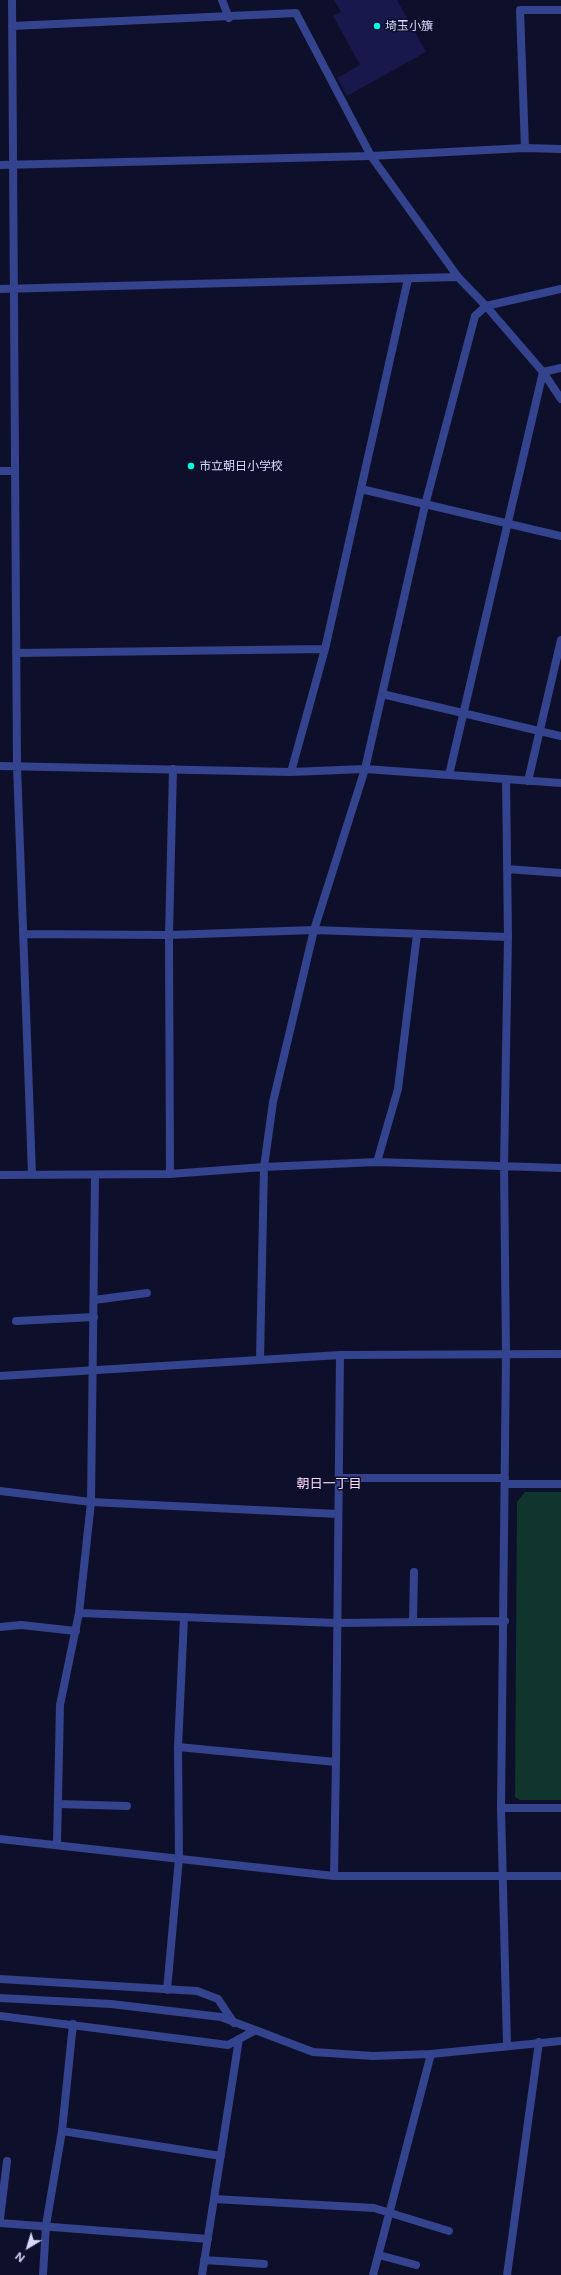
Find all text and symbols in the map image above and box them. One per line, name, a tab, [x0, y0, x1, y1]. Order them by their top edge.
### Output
place label: 埼玉小籏	[385, 19, 433, 33]
marker: 埼玉小籏	[372, 21, 382, 31]
place label: 市立朝日小学校	[199, 459, 283, 473]
marker: 市立朝日小学校	[186, 461, 196, 471]
district label: 朝日一丁目	[297, 1476, 361, 1492]
north arrow	[8, 2227, 48, 2267]
text: N	[13, 2249, 28, 2265]

